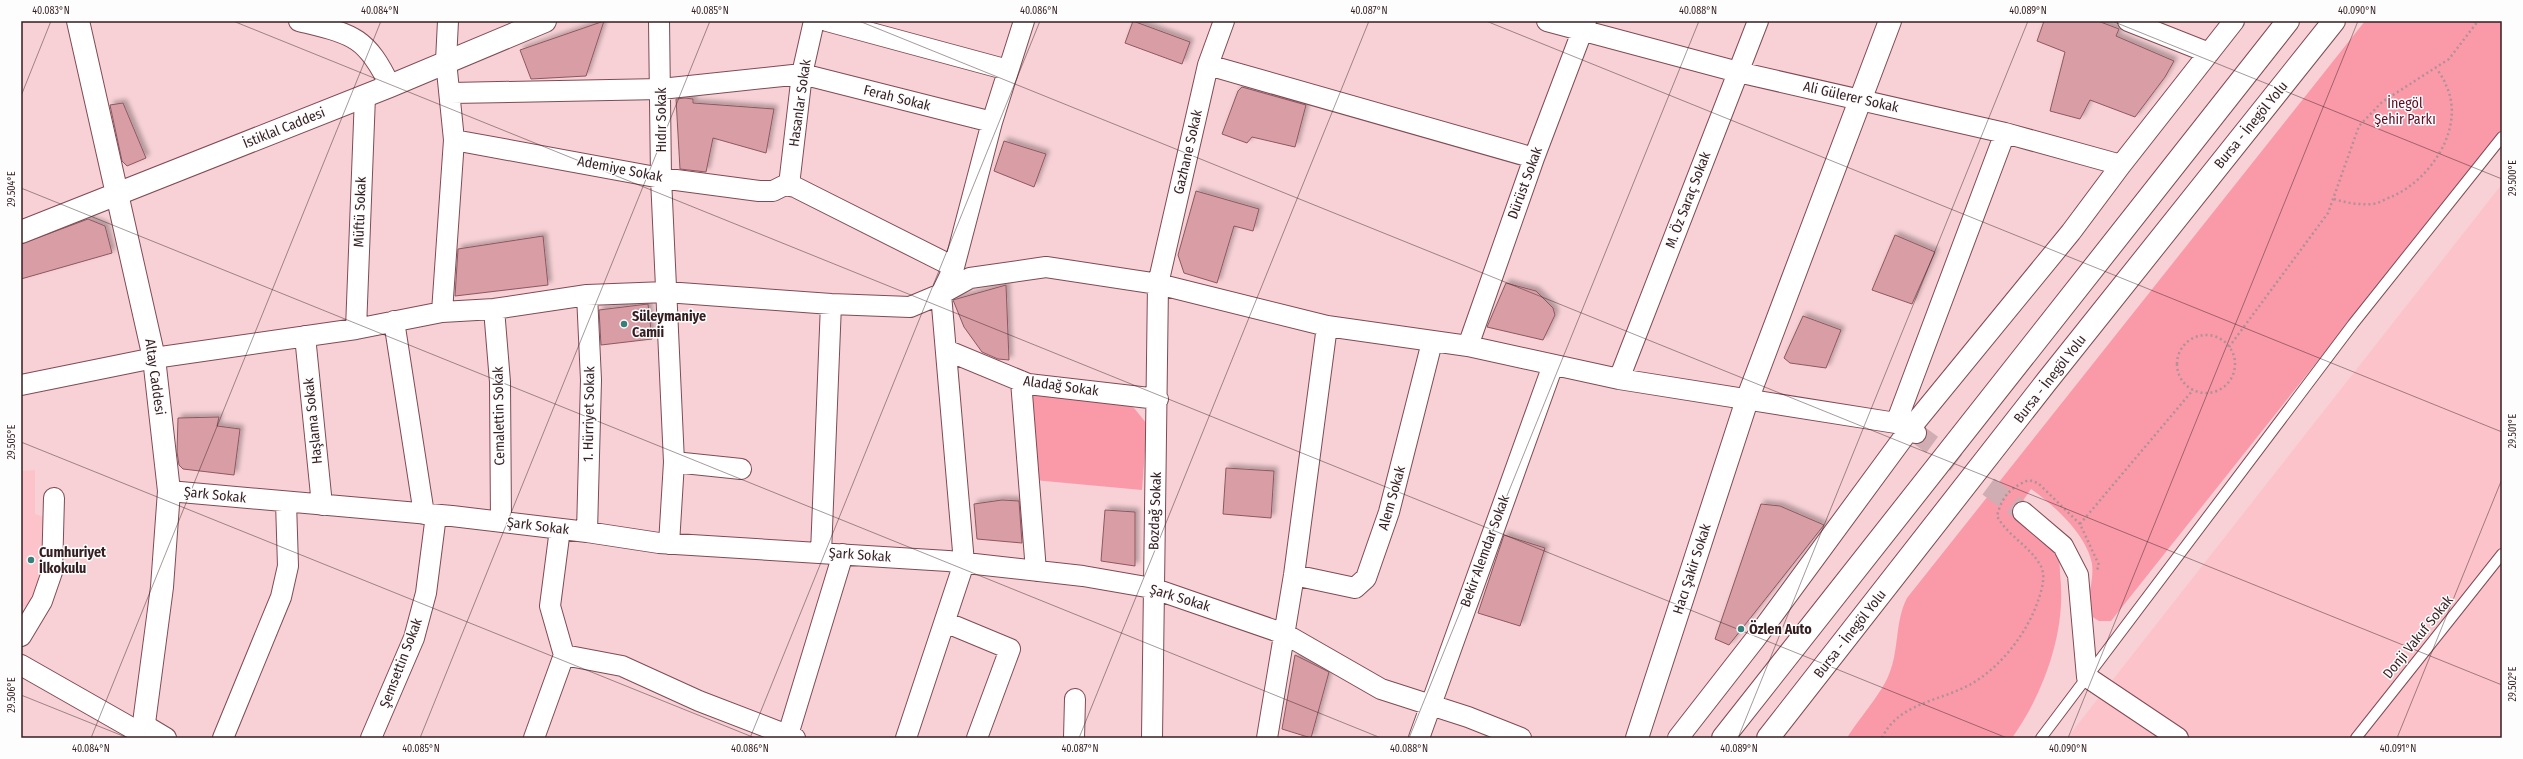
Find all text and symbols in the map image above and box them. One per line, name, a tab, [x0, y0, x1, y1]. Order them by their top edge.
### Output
text: 40.083°N	[32, 5, 70, 17]
text: 40.084°N	[361, 5, 399, 17]
text: 40.085°N	[691, 5, 729, 17]
text: 40.086°N	[1020, 5, 1058, 17]
text: 40.087°N	[1350, 5, 1388, 17]
text: 40.088°N	[1679, 5, 1717, 17]
text: 40.089°N	[2009, 5, 2047, 17]
text: 40.090°N	[2338, 5, 2376, 17]
street label: Hasanlar Sokak	[785, 58, 815, 148]
street label: Ali Gülerer Sokak	[1802, 78, 1901, 116]
street label: Bursa - İnegöl Yolu	[2211, 78, 2291, 172]
street label: Ferah Sokak	[862, 81, 933, 115]
street label: Hıdır Sokak	[653, 87, 670, 153]
park label: İnegöl Şehir Parkı	[2374, 95, 2436, 128]
street label: İstiklal Caddesi	[241, 104, 327, 152]
street label: Gazhane Sokak	[1170, 108, 1206, 196]
street label: Dürüst Sokak	[1504, 144, 1546, 221]
street label: M. Öz Saraç Sokak	[1661, 149, 1714, 251]
street label: Ademiye Sokak	[576, 152, 665, 186]
text: 29.500°E	[2507, 160, 2519, 196]
text: 29.504°E	[6, 171, 18, 207]
street label: Müftü Sokak	[350, 176, 370, 248]
place label: Süleymaniye Camii	[632, 308, 706, 341]
marker: Süleymaniye Camii	[619, 319, 629, 329]
street label: Bursa - İnegöl Yolu	[2010, 331, 2090, 427]
street label: Altay Caddesi	[141, 338, 169, 416]
street label: 1. Hürriyet Sokak	[580, 365, 598, 462]
street label: Cemalettin Sokak	[490, 366, 508, 466]
street label: Aladağ Sokak	[1022, 372, 1100, 400]
street label: Haşlama Sokak	[300, 377, 326, 465]
text: 29.501°E	[2507, 414, 2519, 448]
text: 29.505°E	[6, 424, 18, 460]
street label: Alem Sokak	[1375, 463, 1409, 532]
street label: Bozdağ Sokak	[1145, 471, 1165, 551]
street label: Şark Sokak	[183, 483, 247, 507]
street label: Bekir Alemdar Sokak	[1457, 492, 1513, 609]
street label: Şark Sokak	[506, 514, 571, 538]
street label: Hacı Şakir Sokak	[1669, 521, 1715, 616]
place label: Cumhuriyet İlkokulu	[39, 544, 107, 577]
street label: Şark Sokak	[828, 544, 892, 566]
marker: Cumhuriyet İlkokulu	[26, 555, 36, 565]
street label: Şark Sokak	[1148, 581, 1213, 615]
street label: Bursa - İnegöl Yolu	[1810, 586, 1890, 682]
street label: Donji Vakuf Sokak	[2379, 592, 2457, 682]
street label: Şemsettin Sokak	[376, 615, 426, 710]
place label: Özlen Auto	[1749, 620, 1812, 638]
marker: Özlen Auto	[1736, 624, 1746, 634]
text: 29.502°E	[2507, 666, 2519, 701]
text: 29.506°E	[6, 677, 18, 713]
text: 40.084°N	[72, 743, 110, 755]
text: 40.085°N	[402, 743, 440, 755]
text: 40.086°N	[731, 743, 769, 755]
text: 40.087°N	[1061, 743, 1099, 755]
text: 40.088°N	[1390, 743, 1428, 755]
text: 40.089°N	[1720, 743, 1758, 755]
text: 40.090°N	[2049, 743, 2087, 755]
text: 40.091°N	[2380, 743, 2416, 755]

